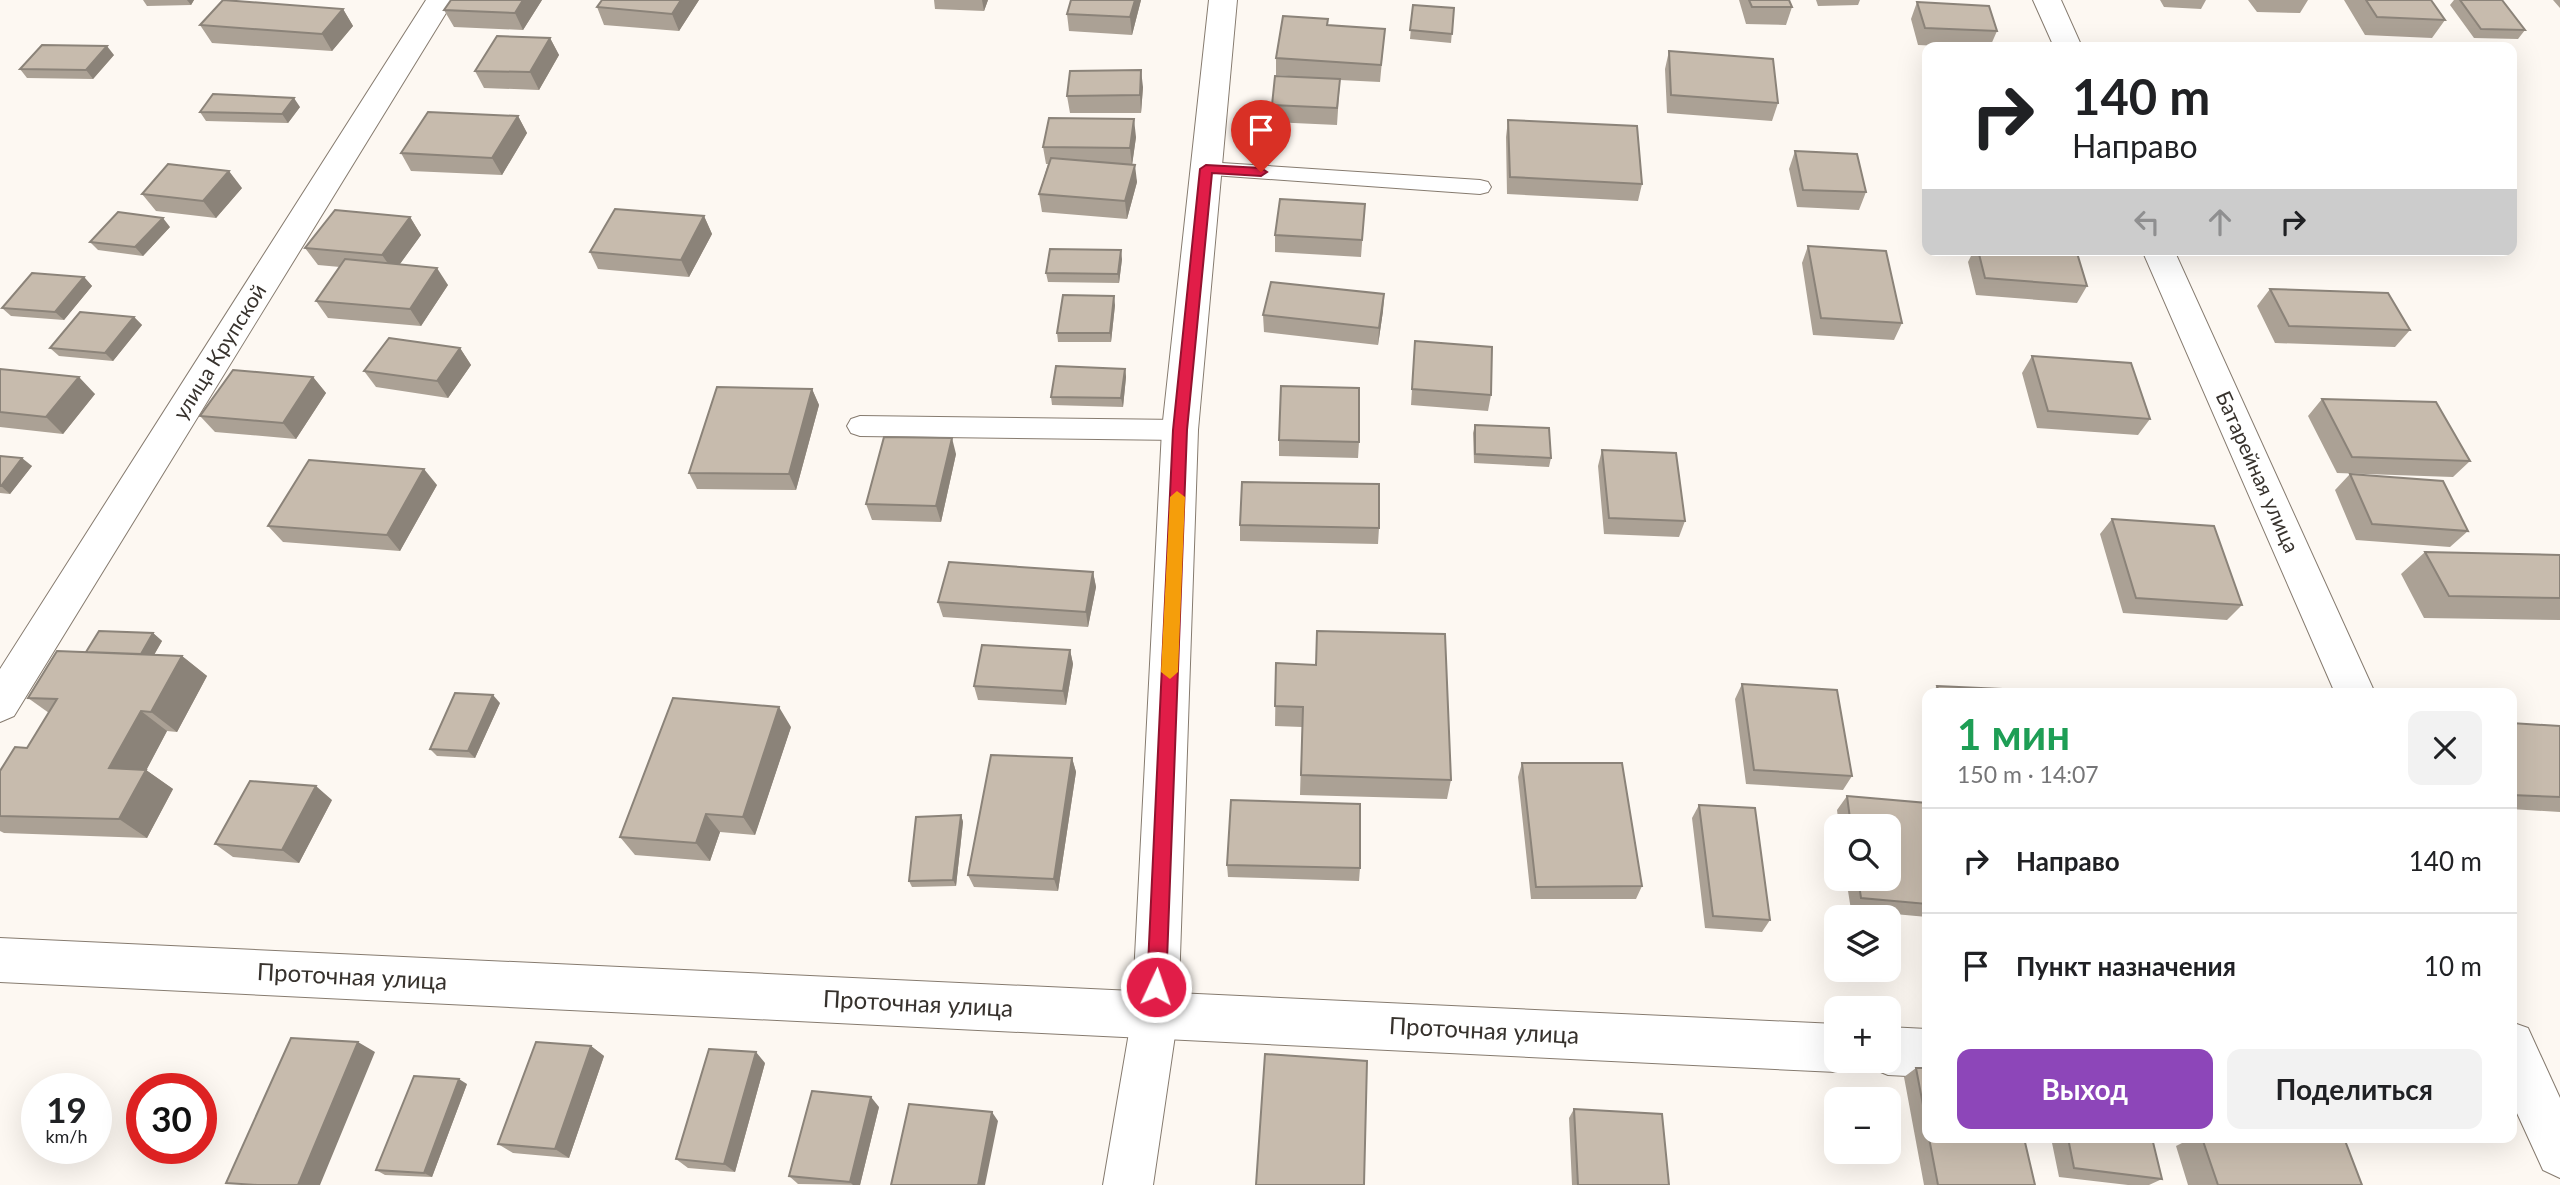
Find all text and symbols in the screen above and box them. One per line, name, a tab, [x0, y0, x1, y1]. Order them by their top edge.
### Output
text: 140 m	[2072, 67, 2210, 125]
icon: right	[1957, 70, 2048, 161]
pin	[1231, 100, 1291, 172]
icon: arrive	[1242, 111, 1280, 149]
text: Направо	[2072, 126, 2198, 165]
icon: left	[2128, 203, 2166, 241]
icon: ahead	[2201, 203, 2239, 241]
icon: right	[2274, 203, 2312, 241]
street label: улица Крупской	[167, 279, 270, 424]
street label: Батарейная улица	[2211, 387, 2305, 556]
text: 1 мин	[1957, 709, 2070, 759]
button: close	[2408, 711, 2482, 785]
text: 150 m · 14:07	[1957, 760, 2099, 788]
map controls	[1824, 814, 1901, 1164]
button: search	[1824, 814, 1901, 891]
icon: right	[1957, 842, 1995, 880]
text: Направо	[2016, 845, 2120, 877]
text: 140 m	[2409, 845, 2482, 877]
button: layers	[1824, 905, 1901, 982]
icon: arrive	[1957, 947, 1995, 985]
position arrow	[1119, 950, 1193, 1024]
text: Пункт назначения	[2016, 950, 2236, 982]
text: 10 m	[2424, 950, 2482, 982]
street label: Проточная улица	[256, 956, 448, 995]
street label: Проточная улица	[822, 983, 1014, 1022]
button: +	[1824, 996, 1901, 1073]
street label: Проточная улица	[1388, 1010, 1580, 1049]
button: Выход	[1957, 1049, 2213, 1129]
button: Поделиться	[2227, 1049, 2482, 1129]
speed limit sign: 30	[126, 1073, 217, 1164]
button: −	[1824, 1087, 1901, 1164]
text: 19	[46, 1088, 87, 1130]
text: km/h	[45, 1125, 88, 1147]

